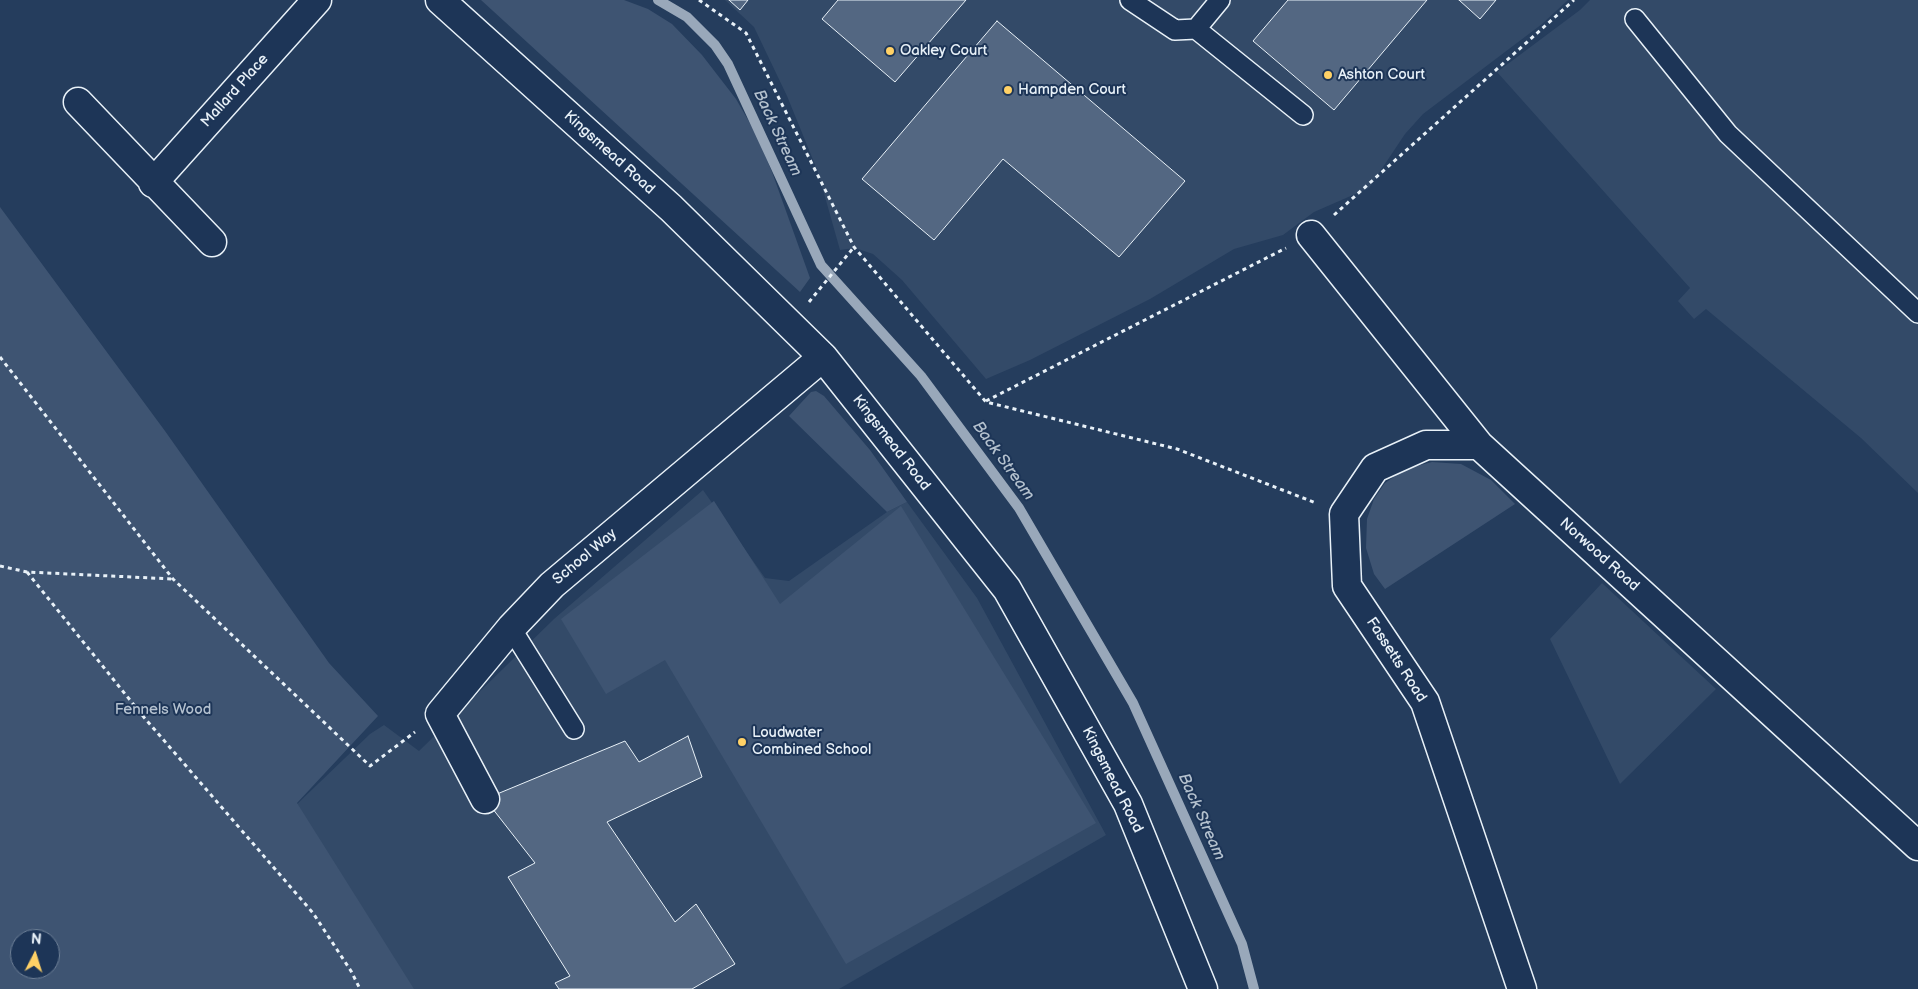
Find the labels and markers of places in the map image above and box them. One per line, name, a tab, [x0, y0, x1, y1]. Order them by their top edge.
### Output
place label: Oakley Court	[900, 42, 987, 60]
marker: Oakley Court	[884, 45, 896, 57]
place label: Ashton Court	[1338, 66, 1425, 84]
marker: Ashton Court	[1322, 69, 1334, 81]
place label: Hampden Court	[1018, 81, 1126, 99]
marker: Hampden Court	[1002, 84, 1014, 96]
place label: Loudwater Combined School	[752, 724, 871, 759]
marker: Loudwater Combined School	[736, 736, 748, 748]

